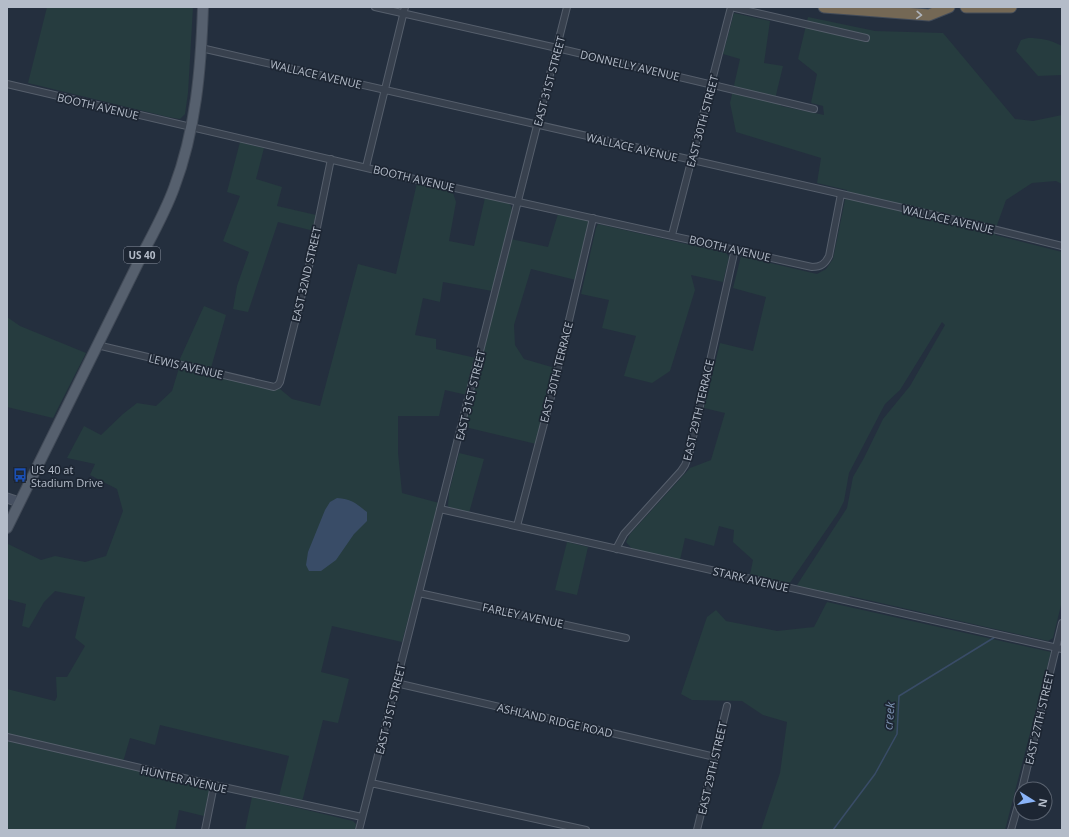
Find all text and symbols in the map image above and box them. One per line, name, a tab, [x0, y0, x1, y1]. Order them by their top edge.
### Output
one-way arrow	[916, 10, 922, 19]
street label: EAST 31ST STREET	[530, 34, 568, 128]
street label: DONNELLY AVENUE	[579, 46, 681, 84]
street label: WALLACE AVENUE	[269, 56, 363, 92]
street label: EAST 30TH STREET	[682, 73, 722, 169]
street label: BOOTH AVENUE	[56, 89, 140, 123]
street label: WALLACE AVENUE	[585, 129, 679, 165]
street label: BOOTH AVENUE	[372, 161, 456, 195]
street label: WALLACE AVENUE	[901, 201, 995, 237]
street label: EAST 32ND STREET	[288, 225, 324, 323]
street label: BOOTH AVENUE	[688, 231, 772, 265]
road number: US 40	[124, 247, 160, 263]
street label: EAST 30TH TERRACE	[536, 320, 576, 424]
street label: EAST 31ST STREET	[452, 348, 488, 442]
street label: LEWIS AVENUE	[147, 350, 225, 382]
street label: EAST 29TH TERRACE	[679, 358, 717, 462]
place label: US 40 at Stadium Drive	[31, 462, 103, 490]
bus stop icon: US 40 at Stadium Drive	[12, 467, 28, 483]
street label: STARK AVENUE	[712, 563, 790, 595]
street label: FARLEY AVENUE	[481, 599, 565, 631]
street label: EAST 31ST STREET	[372, 662, 408, 756]
street label: EAST 27TH STREET	[1021, 670, 1057, 766]
street label: ASHLAND RIDGE ROAD	[496, 699, 614, 741]
water label: creek	[879, 700, 899, 731]
street label: EAST 29TH STREET	[694, 720, 730, 816]
street label: HUNTER AVENUE	[139, 762, 229, 796]
north arrow	[1013, 781, 1053, 821]
text: N	[1035, 797, 1052, 809]

